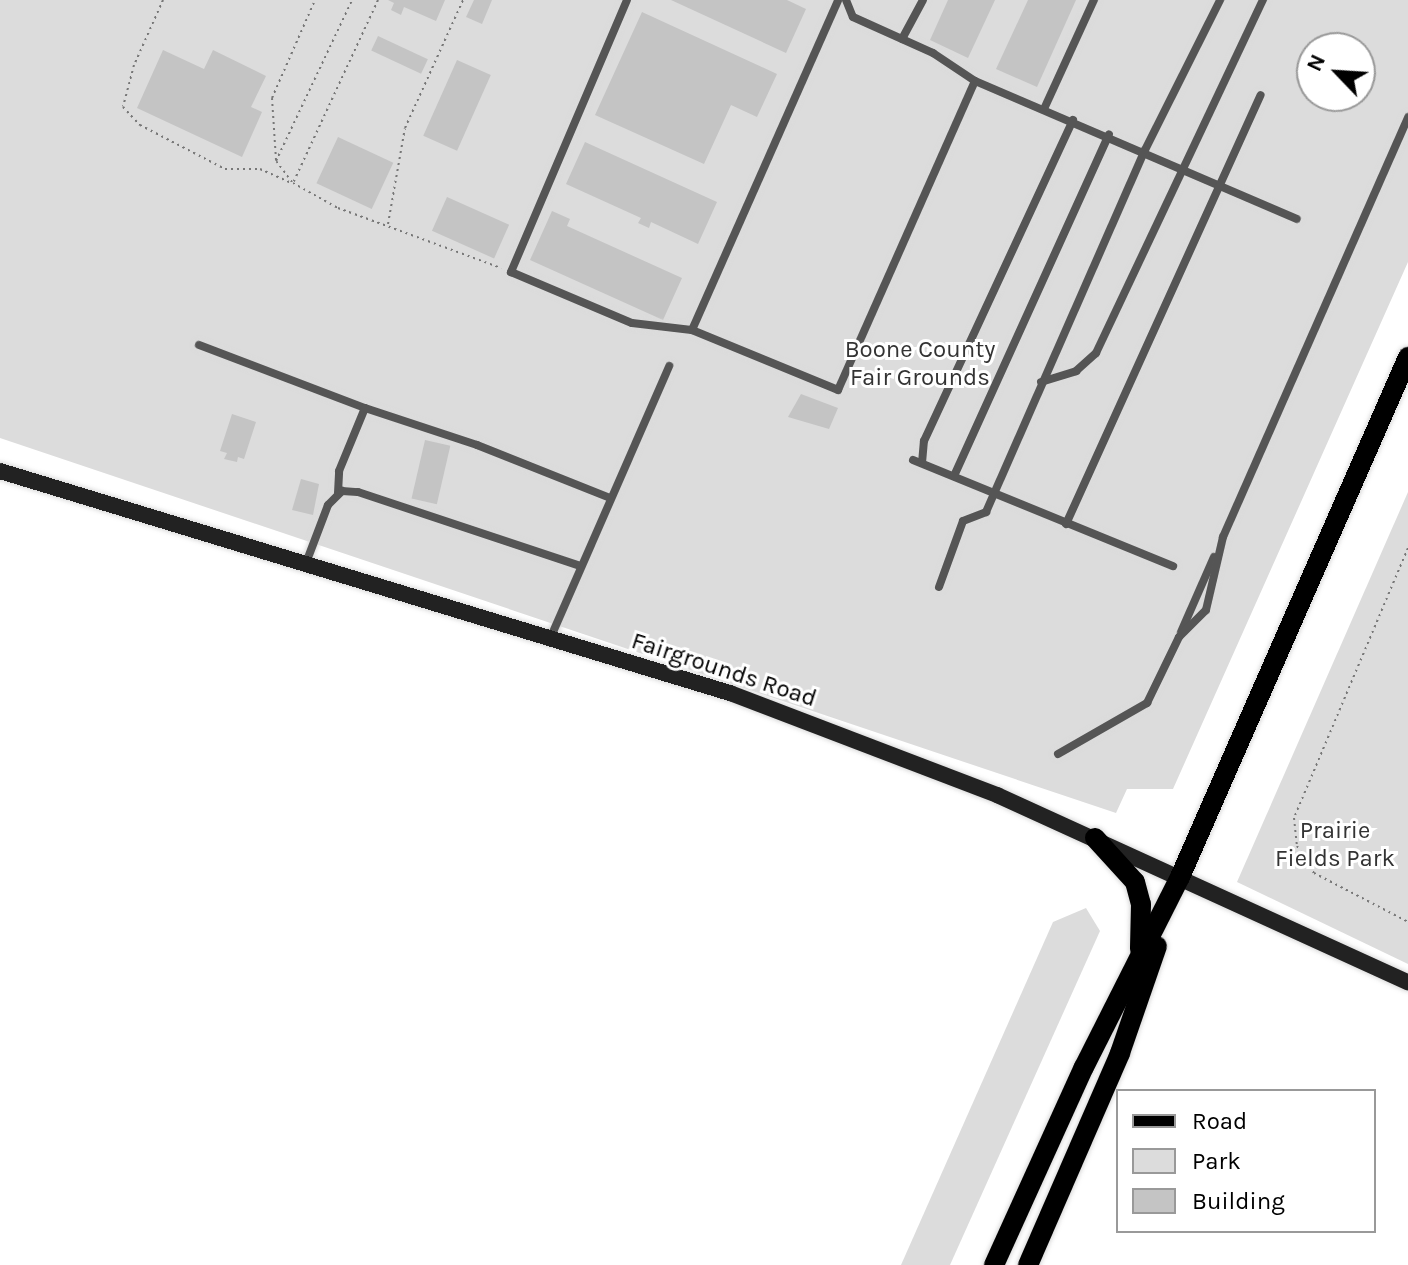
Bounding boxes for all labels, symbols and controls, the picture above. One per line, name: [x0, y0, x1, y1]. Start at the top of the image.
north arrow: [1296, 32, 1376, 112]
text: N: [1301, 50, 1331, 75]
park label: Boone County Fair Grounds: [845, 336, 995, 392]
street label: Fairgrounds Road: [628, 627, 820, 713]
park label: Prairie Fields Park: [1275, 817, 1395, 873]
legend: [1116, 1089, 1376, 1233]
text: Road: [1192, 1107, 1247, 1135]
text: Park: [1192, 1147, 1241, 1175]
text: Building: [1192, 1187, 1285, 1215]

